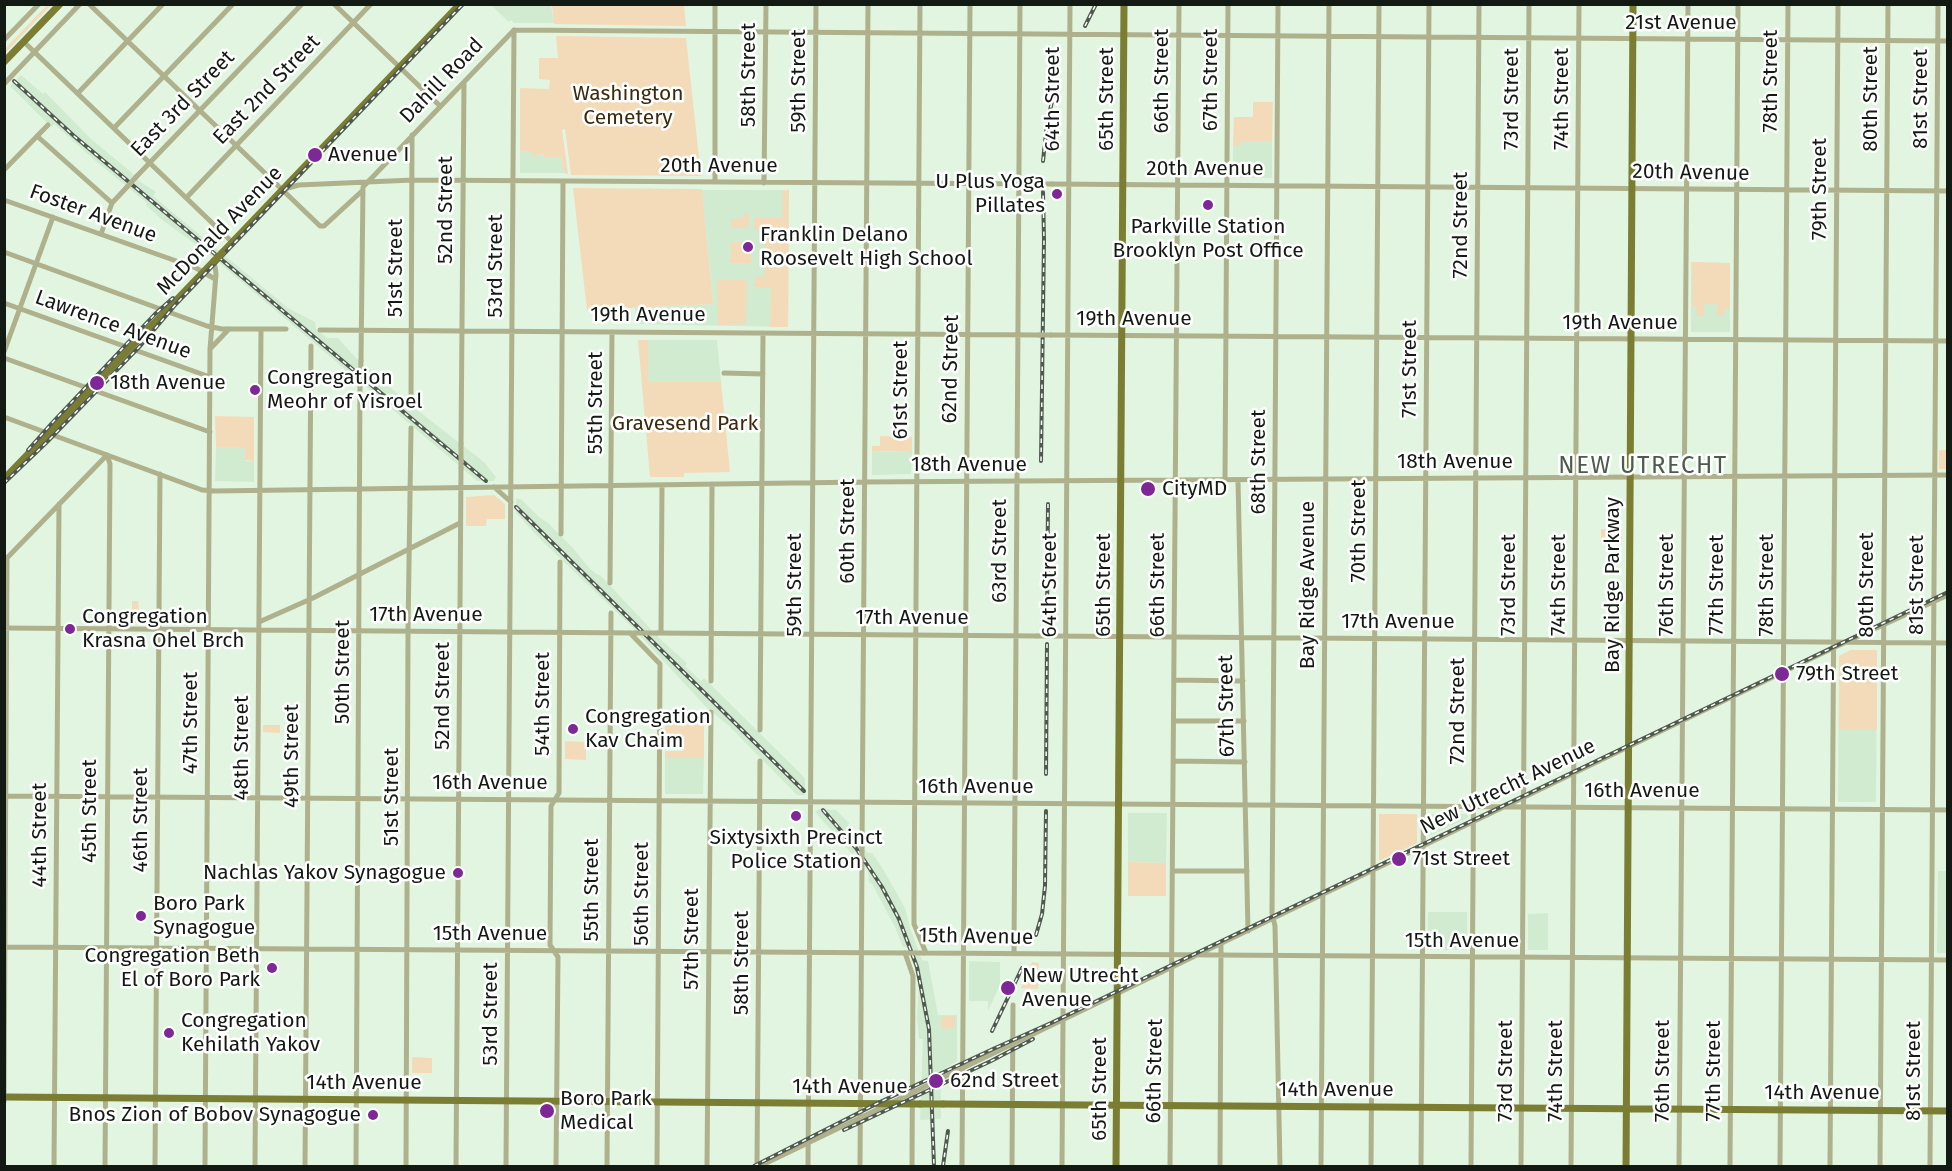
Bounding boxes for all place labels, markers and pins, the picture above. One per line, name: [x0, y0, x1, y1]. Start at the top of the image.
place label: Avenue I: [328, 142, 409, 168]
marker: Avenue I: [306, 146, 324, 164]
place label: U Plus Yoga Pillates: [935, 169, 1045, 219]
marker: U Plus Yoga Pillates: [1050, 187, 1064, 201]
marker: Parkville Station Brooklyn Post Office: [1201, 198, 1215, 212]
place label: Parkville Station Brooklyn Post Office: [1112, 214, 1304, 264]
place label: Franklin Delano Roosevelt High School: [760, 222, 973, 272]
marker: Franklin Delano Roosevelt High School: [741, 240, 755, 254]
place label: Congregation Meohr of Yisroel: [267, 365, 423, 415]
place label: 18th Avenue: [110, 370, 226, 396]
marker: 18th Avenue: [88, 374, 106, 392]
marker: Congregation Meohr of Yisroel: [248, 383, 262, 397]
place label: CityMD: [1162, 476, 1227, 502]
marker: CityMD: [1139, 480, 1157, 498]
place label: Congregation Krasna Ohel Brch: [82, 604, 245, 654]
marker: Congregation Krasna Ohel Brch: [63, 622, 77, 636]
place label: 79th Street: [1796, 661, 1898, 687]
marker: 79th Street: [1773, 665, 1791, 683]
place label: Congregation Kav Chaim: [585, 704, 711, 754]
marker: Congregation Kav Chaim: [566, 722, 580, 736]
marker: Sixtysixth Precinct Police Station: [789, 809, 803, 823]
place label: Sixtysixth Precinct Police Station: [709, 825, 883, 875]
place label: 71st Street: [1412, 846, 1510, 872]
marker: 71st Street: [1390, 850, 1408, 868]
place label: Nachlas Yakov Synagogue: [203, 860, 446, 886]
marker: Nachlas Yakov Synagogue: [451, 866, 465, 880]
place label: Boro Park Synagogue: [153, 891, 255, 941]
marker: Boro Park Synagogue: [134, 909, 148, 923]
place label: Congregation Beth El of Boro Park: [85, 943, 260, 993]
marker: Congregation Beth El of Boro Park: [265, 961, 279, 975]
place label: New Utrecht Avenue: [1022, 963, 1139, 1013]
marker: New Utrecht Avenue: [999, 979, 1017, 997]
place label: Congregation Kehilath Yakov: [181, 1008, 320, 1058]
marker: Congregation Kehilath Yakov: [162, 1026, 176, 1040]
place label: 62nd Street: [950, 1068, 1059, 1094]
marker: 62nd Street: [927, 1072, 945, 1090]
place label: Boro Park Medical: [560, 1086, 652, 1136]
place label: Bnos Zion of Bobov Synagogue: [69, 1102, 361, 1128]
marker: Boro Park Medical: [538, 1102, 556, 1120]
marker: Bnos Zion of Bobov Synagogue: [366, 1108, 380, 1122]

